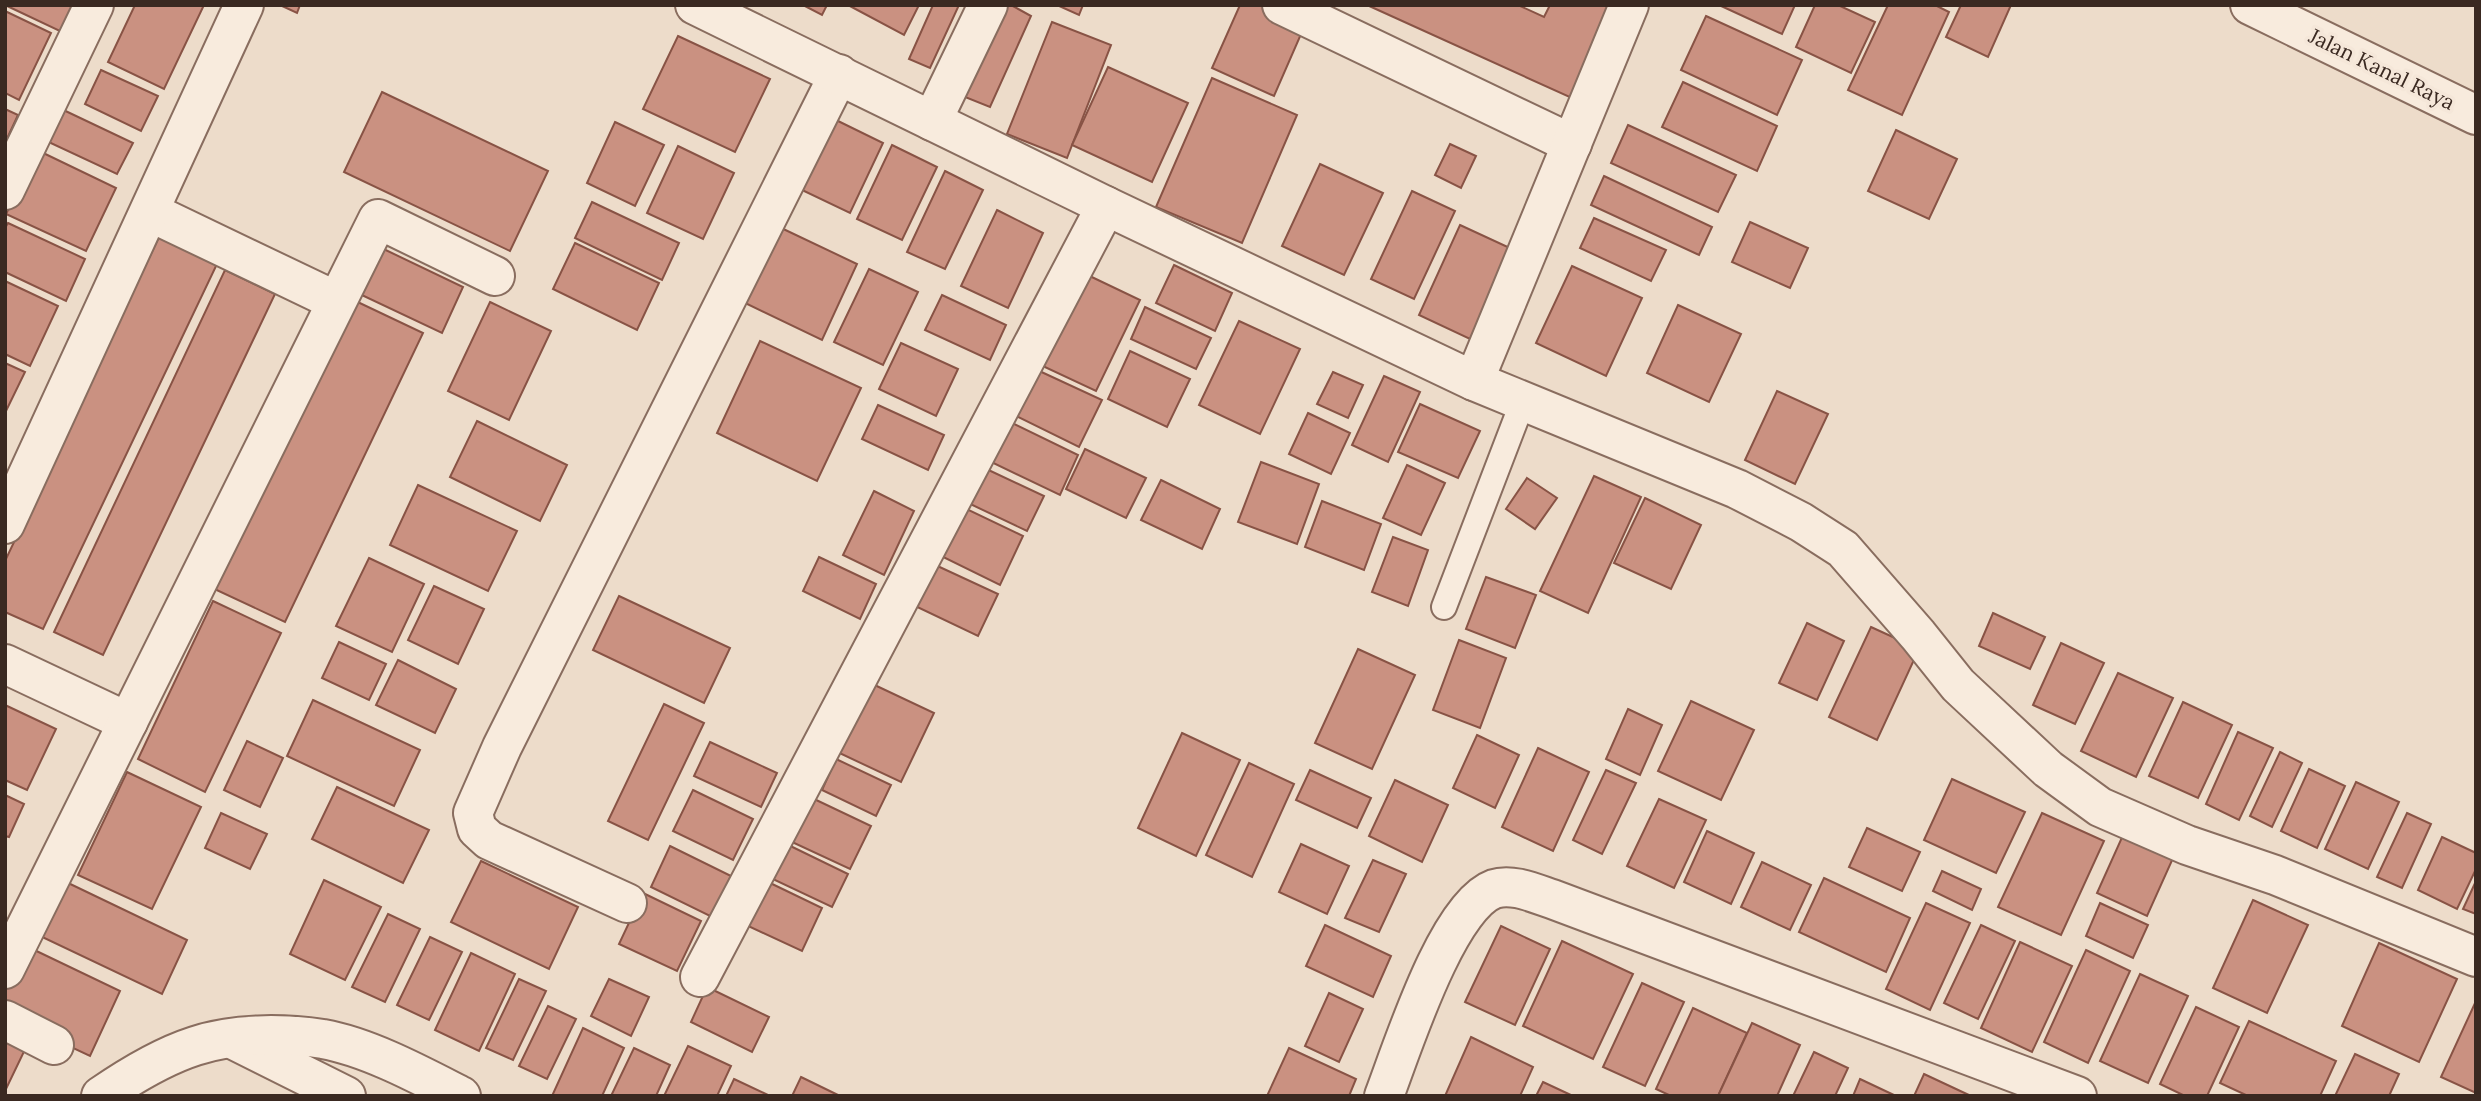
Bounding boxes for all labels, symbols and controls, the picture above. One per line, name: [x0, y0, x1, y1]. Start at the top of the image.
street label: Jalan Kanal Raya: [2304, 22, 2459, 116]

